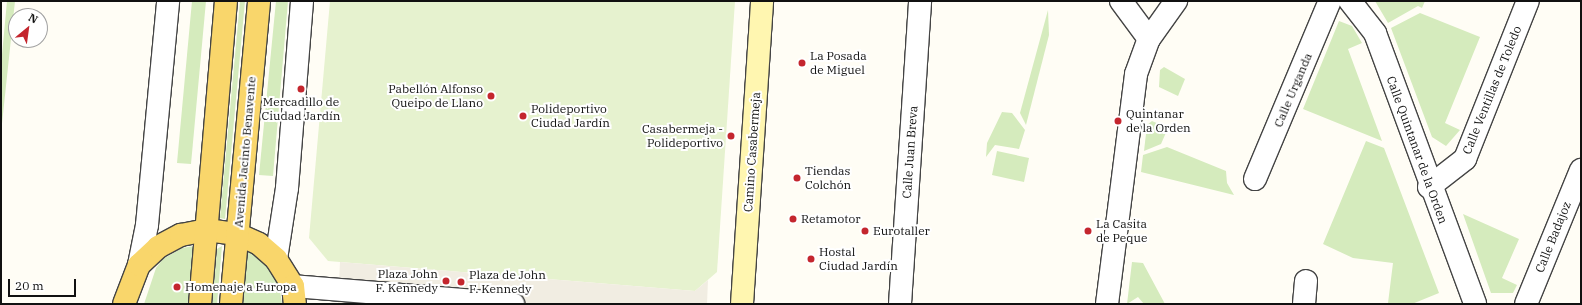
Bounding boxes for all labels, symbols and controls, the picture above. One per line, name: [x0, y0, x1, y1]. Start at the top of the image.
north arrow: [8, 8, 48, 48]
text: N: [26, 10, 41, 27]
street label: Calle Ventillas de Toledo: [1460, 24, 1524, 156]
place label: La Posada de Miguel: [810, 49, 867, 77]
street label: Calle Urganda: [1271, 51, 1315, 129]
marker: La Posada de Miguel: [797, 58, 807, 68]
street label: Calle Quintanar de la Orden: [1384, 74, 1450, 226]
street label: Avenida Jacinto Benavente: [231, 76, 259, 228]
place label: Pabellón Alfonso Queipo de Llano: [388, 82, 483, 110]
marker: Mercadillo de Ciudad Jardín: [296, 84, 306, 94]
marker: Pabellón Alfonso Queipo de Llano: [486, 91, 496, 101]
street label: Camino Casabermeja: [741, 92, 763, 212]
place label: Mercadillo de Ciudad Jardín: [262, 95, 340, 123]
place label: Polideportivo Ciudad Jardín: [531, 102, 610, 130]
street label: Calle Juan Breva: [900, 105, 920, 199]
place label: Quintanar de la Orden: [1126, 107, 1191, 135]
marker: Polideportivo Ciudad Jardín: [518, 111, 528, 121]
marker: Quintanar de la Orden: [1113, 116, 1123, 126]
place label: Casabermeja - Polideportivo: [642, 122, 723, 150]
marker: Casabermeja - Polideportivo: [726, 131, 736, 141]
place label: Tiendas Colchón: [805, 164, 851, 192]
marker: Tiendas Colchón: [792, 173, 802, 183]
street label: Calle Badajoz: [1532, 199, 1574, 275]
place label: Retamotor: [801, 212, 861, 226]
marker: Retamotor: [788, 214, 798, 224]
place label: La Casita de Peque: [1096, 217, 1147, 245]
place label: Eurotaller: [873, 224, 930, 238]
marker: Eurotaller: [860, 226, 870, 236]
marker: La Casita de Peque: [1083, 226, 1093, 236]
place label: Hostal Ciudad Jardín: [819, 245, 898, 273]
marker: Hostal Ciudad Jardín: [806, 254, 816, 264]
place label: Plaza John F. Kennedy: [375, 267, 438, 295]
place label: Plaza de John F. Kennedy: [469, 268, 546, 296]
scale bar: [10, 271, 78, 297]
marker: Plaza John F. Kennedy: [441, 276, 451, 286]
marker: Plaza de John F. Kennedy: [456, 277, 466, 287]
text: 20 m: [15, 278, 44, 293]
place label: Homenaje a Europa: [185, 280, 297, 294]
marker: Homenaje a Europa: [172, 282, 182, 292]

